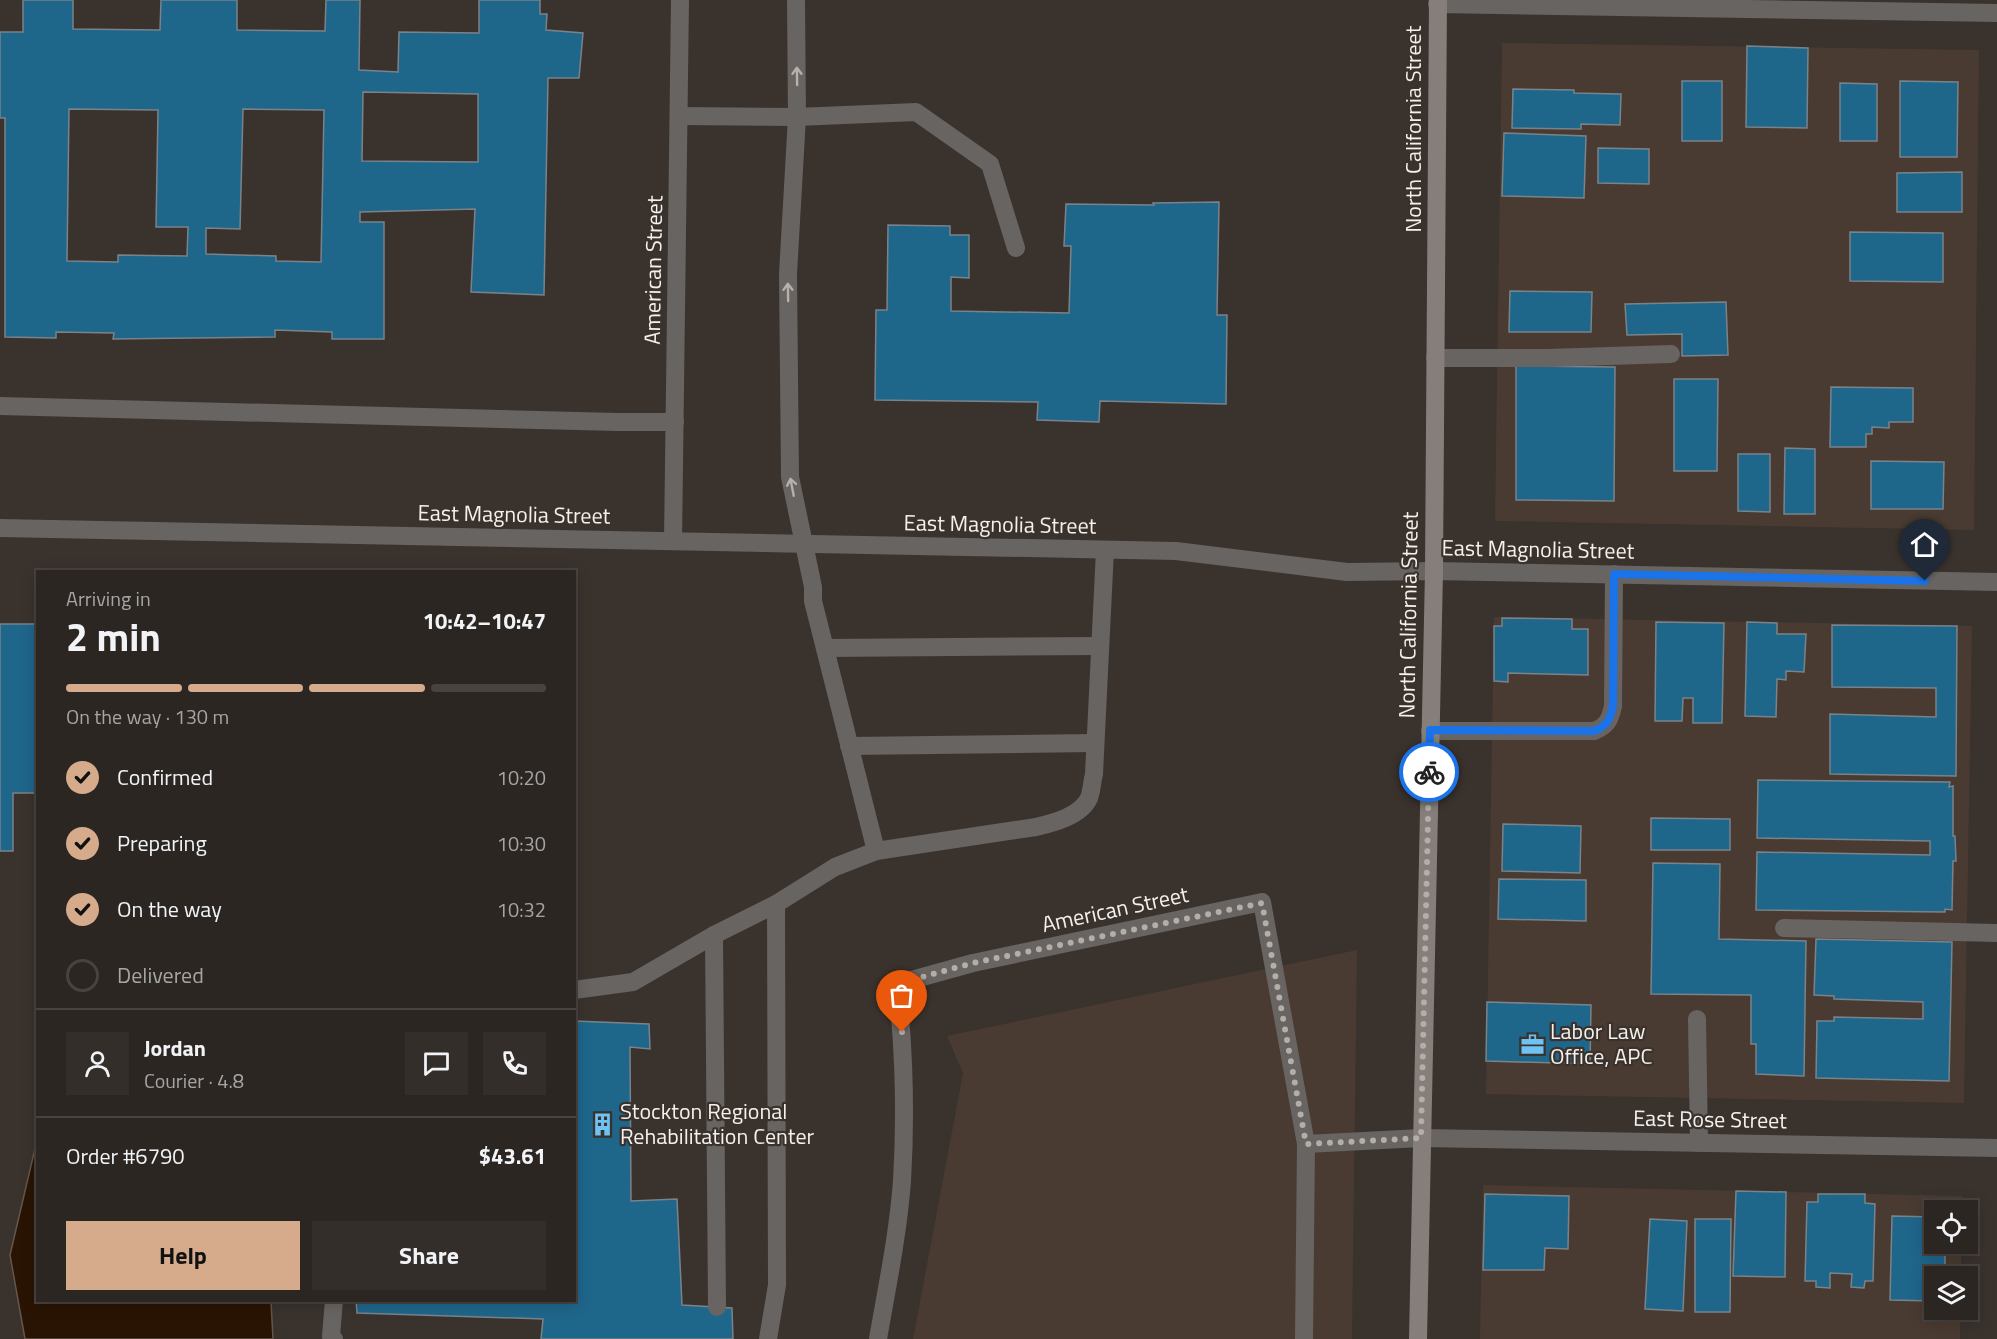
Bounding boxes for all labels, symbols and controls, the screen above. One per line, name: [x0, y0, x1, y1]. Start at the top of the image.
street label: North California Street: [1396, 25, 1430, 232]
one-way arrow: [791, 67, 803, 87]
street label: American Street: [635, 195, 671, 345]
one-way arrow: [782, 283, 794, 303]
one-way arrow: [786, 478, 797, 497]
street label: East Magnolia Street: [417, 495, 611, 533]
street label: East Magnolia Street: [903, 505, 1097, 543]
street label: North California Street: [1389, 511, 1427, 719]
pin: [1899, 519, 1950, 581]
icon: home: [1908, 528, 1941, 561]
street label: East Magnolia Street: [1441, 530, 1635, 568]
text: Arriving in: [66, 583, 151, 614]
text: 10:42–10:47: [423, 604, 546, 638]
text: 2 min: [66, 607, 161, 666]
text: On the way · 130 m: [66, 701, 229, 732]
courier: [1399, 742, 1459, 802]
icon: bike: [1413, 756, 1446, 789]
text: Confirmed: [117, 760, 213, 794]
icon: check: [66, 761, 99, 794]
text: 10:20: [497, 762, 546, 793]
text: Preparing: [117, 826, 207, 860]
icon: check: [66, 827, 99, 860]
text: 10:30: [497, 828, 546, 859]
street label: American Street: [1039, 877, 1192, 941]
text: On the way: [117, 892, 222, 926]
icon: check: [66, 893, 99, 926]
text: 10:32: [497, 894, 546, 925]
text: Delivered: [117, 958, 204, 992]
pin: [876, 970, 927, 1032]
icon: bag: [885, 979, 918, 1012]
place label: Labor Law Office, APC: [1550, 1014, 1652, 1073]
text: Jordan: [144, 1031, 206, 1065]
office icon: Labor Law Office, APC: [1519, 1031, 1545, 1057]
button: person: [66, 1032, 129, 1095]
button: chat: [405, 1032, 468, 1095]
button: phone: [483, 1032, 546, 1095]
text: Courier · 4.8: [144, 1065, 244, 1096]
place label: Stockton Regional Rehabilitation Center: [620, 1094, 815, 1153]
street label: East Rose Street: [1633, 1101, 1787, 1137]
building icon: Stockton Regional Rehabilitation Center: [589, 1111, 615, 1137]
text: Order #6790: [66, 1139, 185, 1173]
text: $43.61: [479, 1139, 546, 1173]
map controls: [1924, 1200, 1978, 1320]
button: locate: [1924, 1200, 1978, 1254]
button: Help: [66, 1221, 300, 1290]
button: Share: [312, 1221, 546, 1290]
button: layers: [1924, 1266, 1978, 1320]

